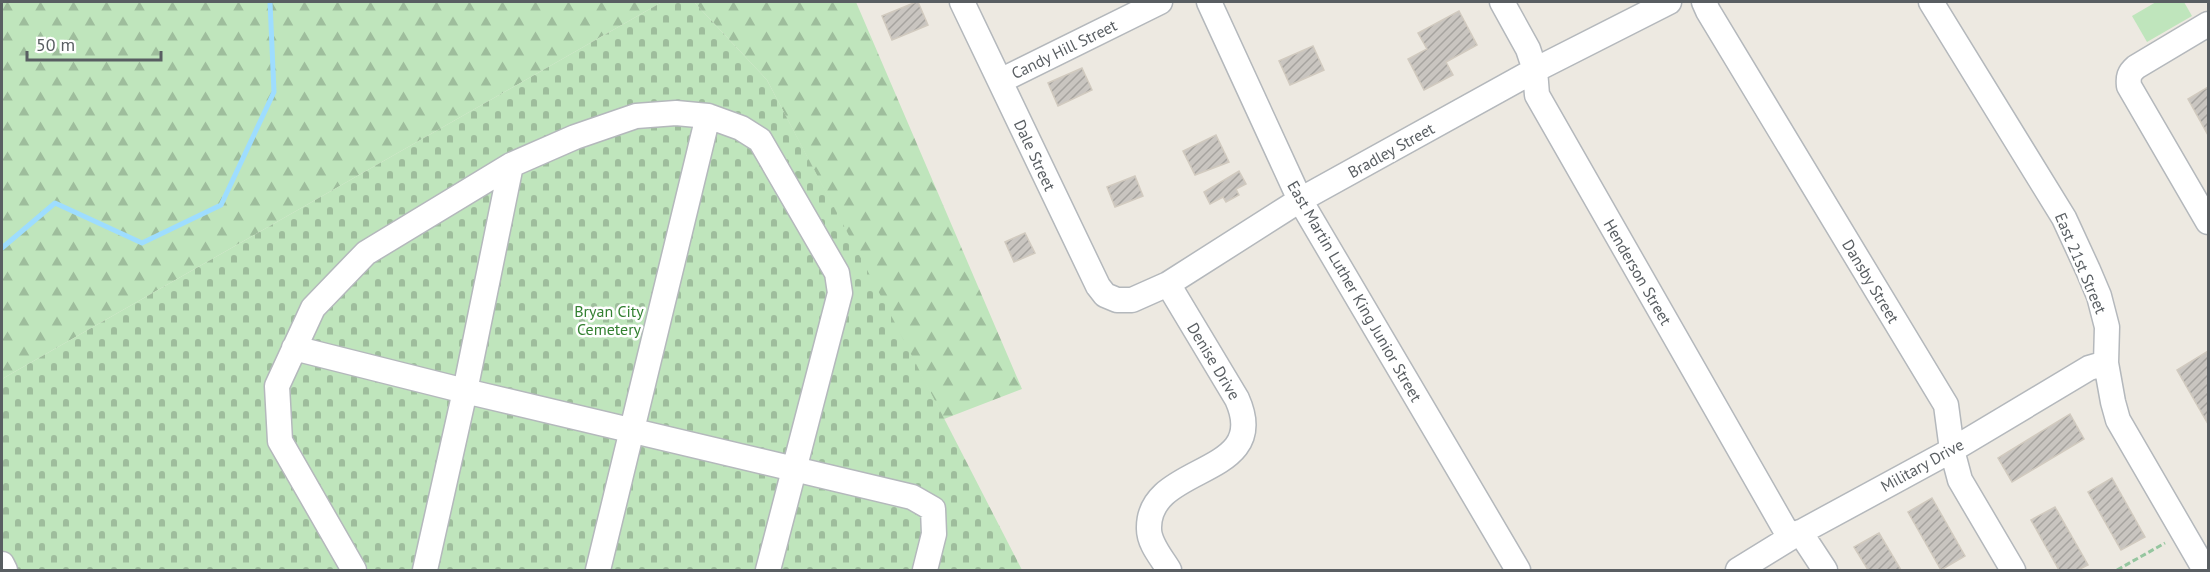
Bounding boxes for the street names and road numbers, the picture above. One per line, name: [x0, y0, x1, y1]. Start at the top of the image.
street label: Candy Hill Street: [1008, 15, 1121, 83]
street label: Dale Street: [1010, 116, 1060, 194]
street label: Bradley Street: [1344, 118, 1438, 182]
street label: East Martin Luther King Junior Street: [1283, 177, 1427, 406]
street label: East 21st Street: [2051, 210, 2111, 317]
street label: Henderson Street: [1600, 215, 1677, 329]
street label: Dansby Street: [1838, 235, 1904, 327]
street label: Denise Drive: [1183, 319, 1245, 403]
street label: Military Drive: [1877, 434, 1967, 496]

